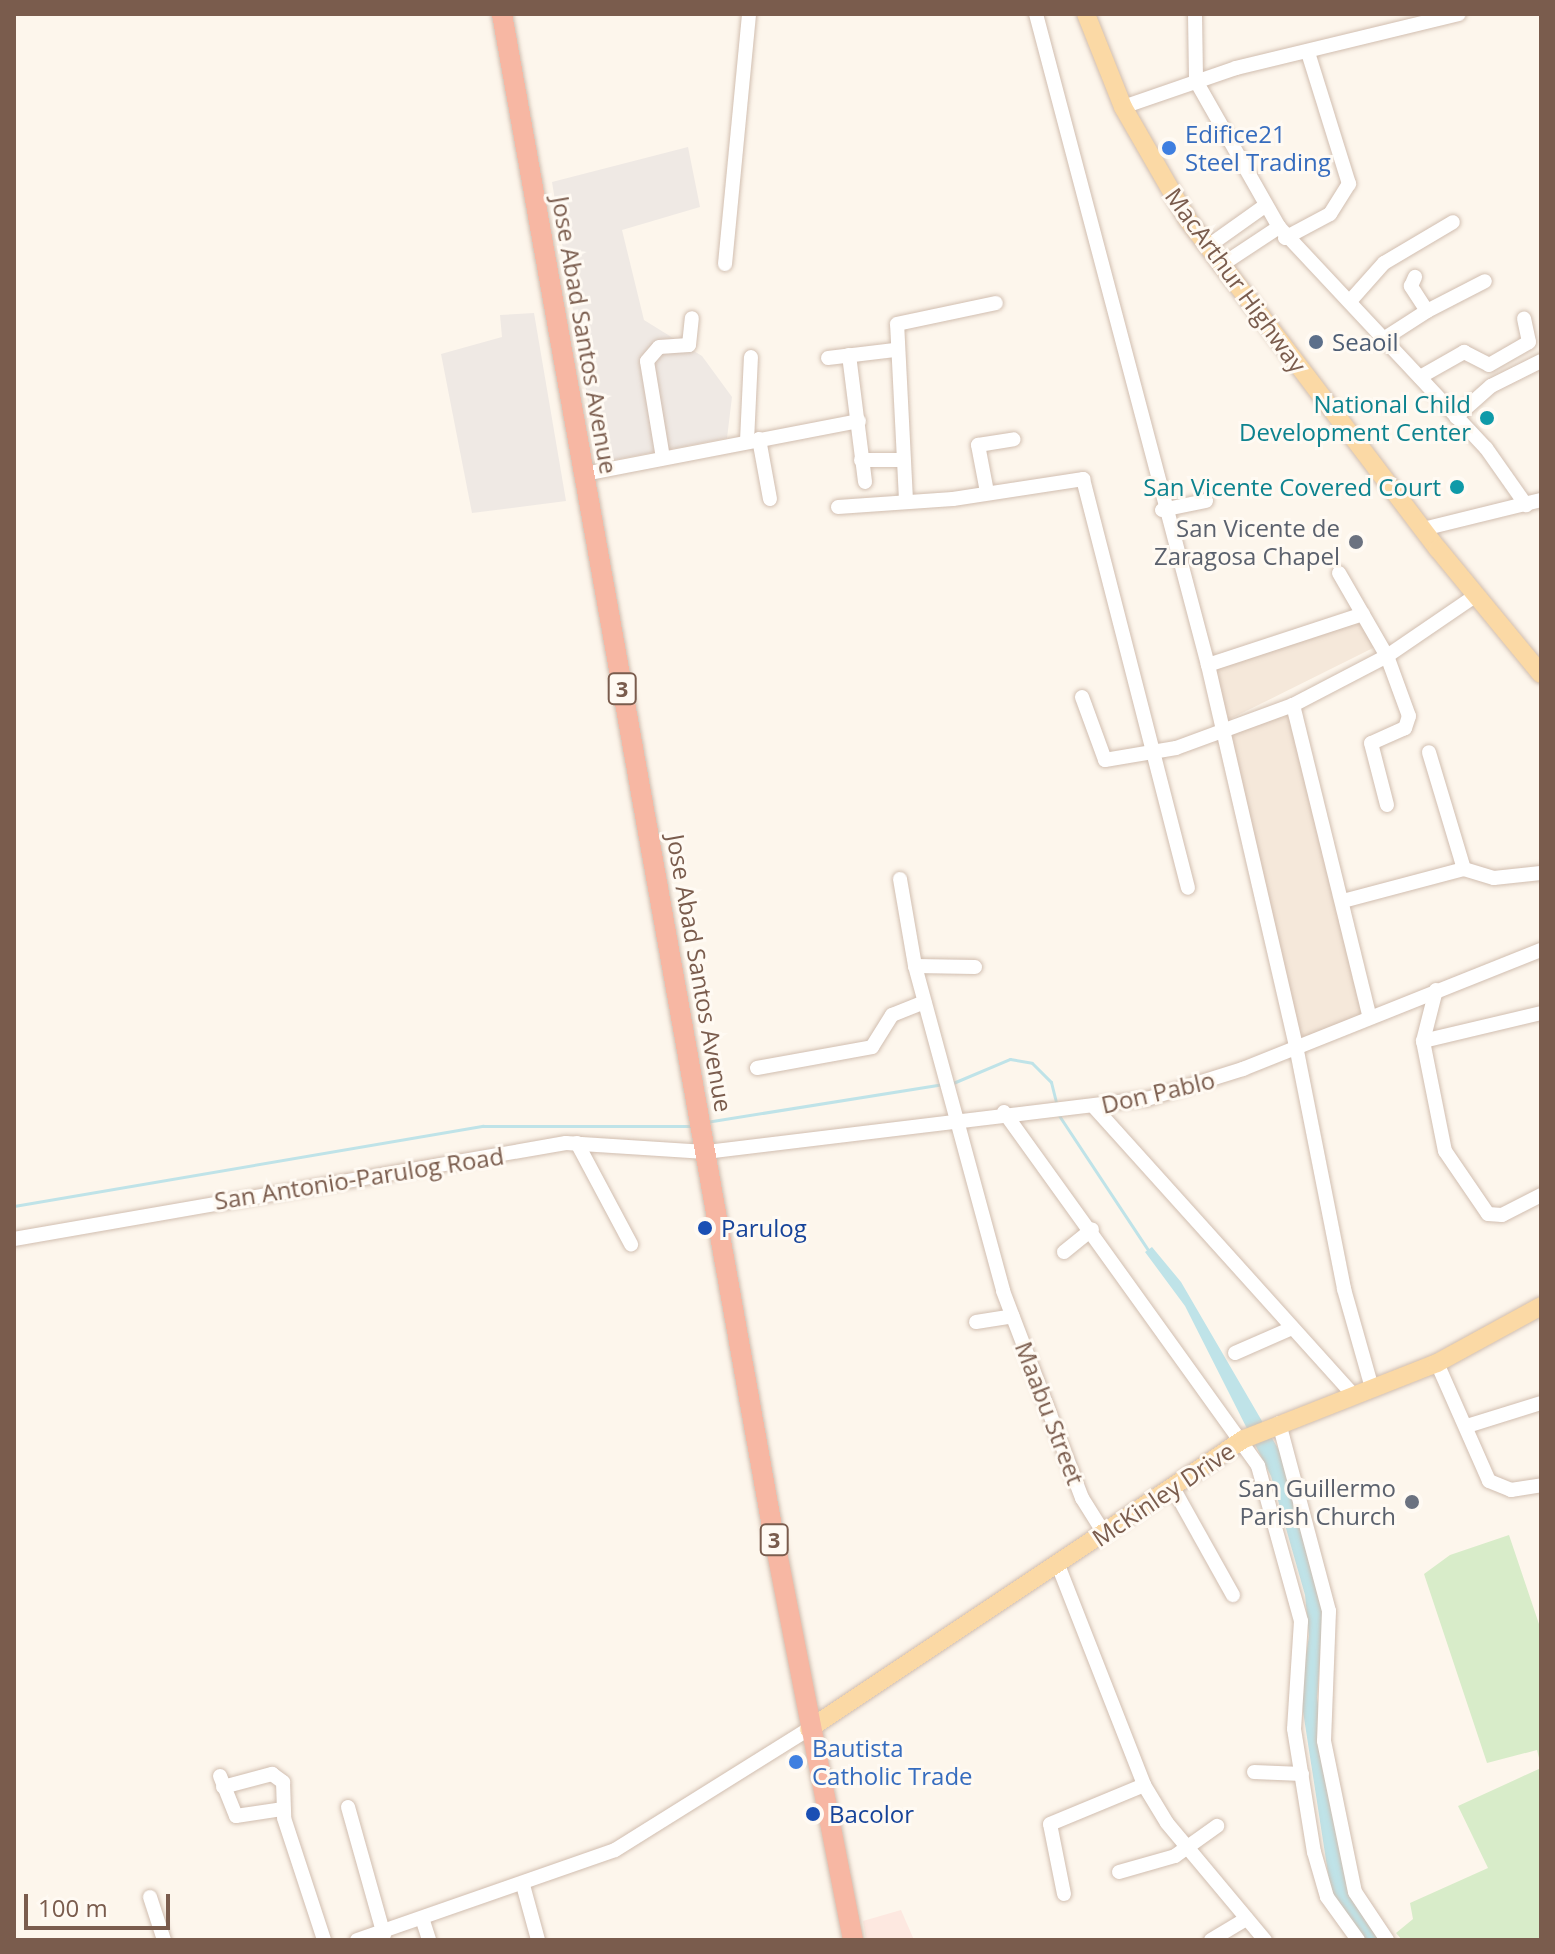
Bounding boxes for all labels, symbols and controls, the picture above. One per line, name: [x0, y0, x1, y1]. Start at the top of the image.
place label: Edifice21 Steel Trading: [1185, 120, 1331, 176]
marker: Edifice21 Steel Trading: [1160, 139, 1178, 157]
street label: MacArthur Highway: [1159, 182, 1313, 378]
street label: Jose Abad Santos Avenue: [546, 194, 624, 476]
place label: Seaoil: [1332, 328, 1399, 356]
marker: Seaoil: [1307, 333, 1325, 351]
place label: National Child Development Center: [1239, 390, 1471, 446]
marker: National Child Development Center: [1478, 409, 1496, 427]
place label: San Vicente Covered Court: [1143, 473, 1441, 501]
marker: San Vicente Covered Court: [1448, 478, 1466, 496]
place label: San Vicente de Zaragosa Chapel: [1154, 514, 1340, 570]
marker: San Vicente de Zaragosa Chapel: [1347, 533, 1365, 551]
road number: 3: [606, 671, 638, 707]
street label: Jose Abad Santos Avenue: [661, 832, 739, 1114]
street label: Don Pablo: [1098, 1065, 1218, 1119]
street label: San Antonio-Parulog Road: [212, 1141, 506, 1215]
place label: Parulog: [721, 1214, 807, 1242]
marker: Parulog: [696, 1219, 714, 1237]
street label: Maabu Street: [1010, 1337, 1090, 1489]
street label: McKinley Drive: [1087, 1436, 1239, 1552]
place label: San Guillermo Parish Church: [1238, 1474, 1396, 1530]
marker: San Guillermo Parish Church: [1403, 1493, 1421, 1511]
road number: 3: [758, 1522, 790, 1558]
place label: Bautista Catholic Trade: [812, 1734, 973, 1790]
marker: Bautista Catholic Trade: [787, 1753, 805, 1771]
place label: Bacolor: [829, 1800, 914, 1828]
marker: Bacolor: [804, 1805, 822, 1823]
scale bar: [28, 1878, 174, 1928]
text: 100 m: [38, 1891, 108, 1924]

